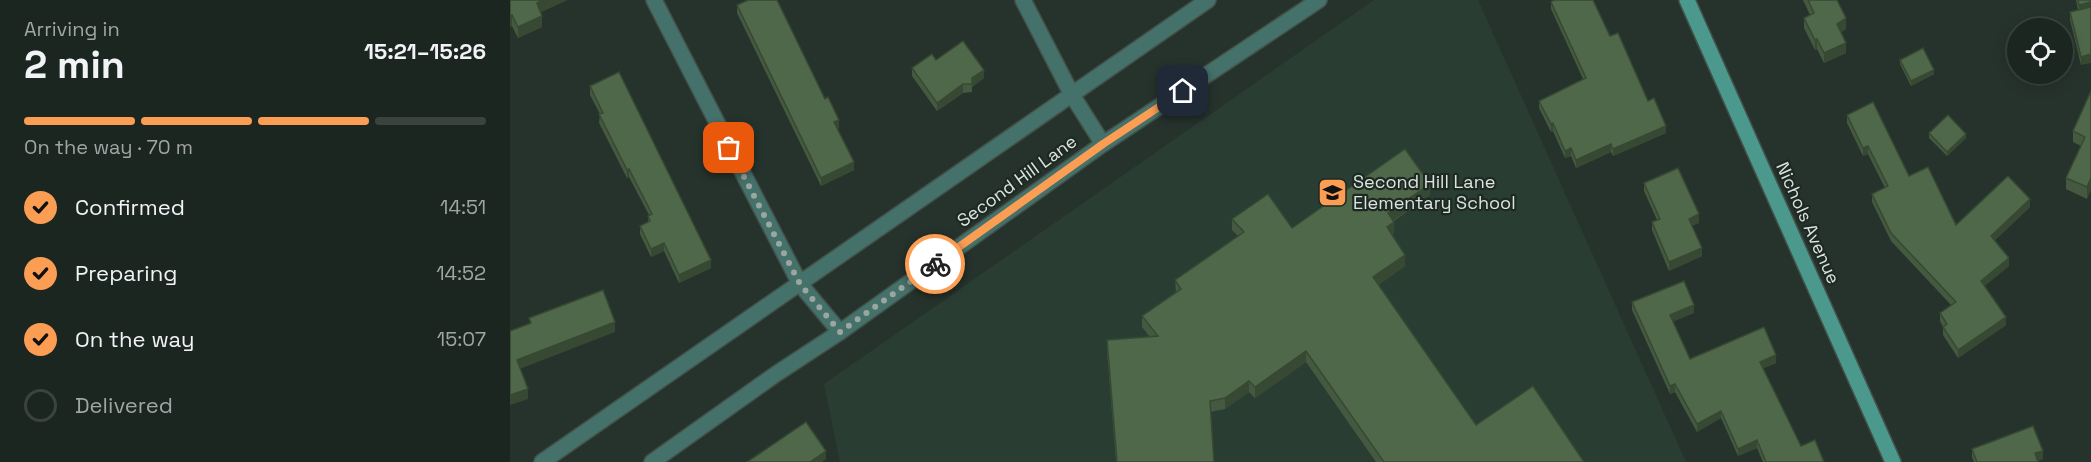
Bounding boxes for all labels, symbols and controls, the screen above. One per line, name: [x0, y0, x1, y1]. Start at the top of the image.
text: Arriving in: [24, 16, 120, 42]
map controls: [2007, 18, 2073, 84]
button: locate: [2007, 18, 2073, 84]
text: 15:21–15:26: [364, 37, 486, 65]
text: 2 min: [24, 40, 125, 89]
pin: [1157, 65, 1208, 116]
icon: home: [1166, 74, 1199, 107]
pin: [703, 122, 754, 173]
street label: Second Hill Lane: [952, 129, 1081, 232]
icon: bag: [712, 131, 745, 164]
text: On the way · 70 m: [24, 134, 193, 160]
street label: Nichols Avenue: [1771, 158, 1846, 287]
place label: Second Hill Lane Elementary School: [1353, 170, 1516, 214]
school or university icon: Second Hill Lane Elementary School: [1316, 176, 1348, 208]
icon: check: [24, 191, 57, 224]
text: Confirmed: [75, 193, 185, 221]
text: 14:51: [440, 194, 486, 220]
courier: [905, 234, 965, 294]
icon: bike: [919, 248, 952, 281]
icon: check: [24, 257, 57, 290]
text: Preparing: [75, 259, 177, 287]
text: 14:52: [436, 260, 486, 286]
icon: check: [24, 323, 57, 356]
text: On the way: [75, 325, 194, 353]
text: 15:07: [437, 326, 486, 352]
text: Delivered: [75, 391, 173, 419]

